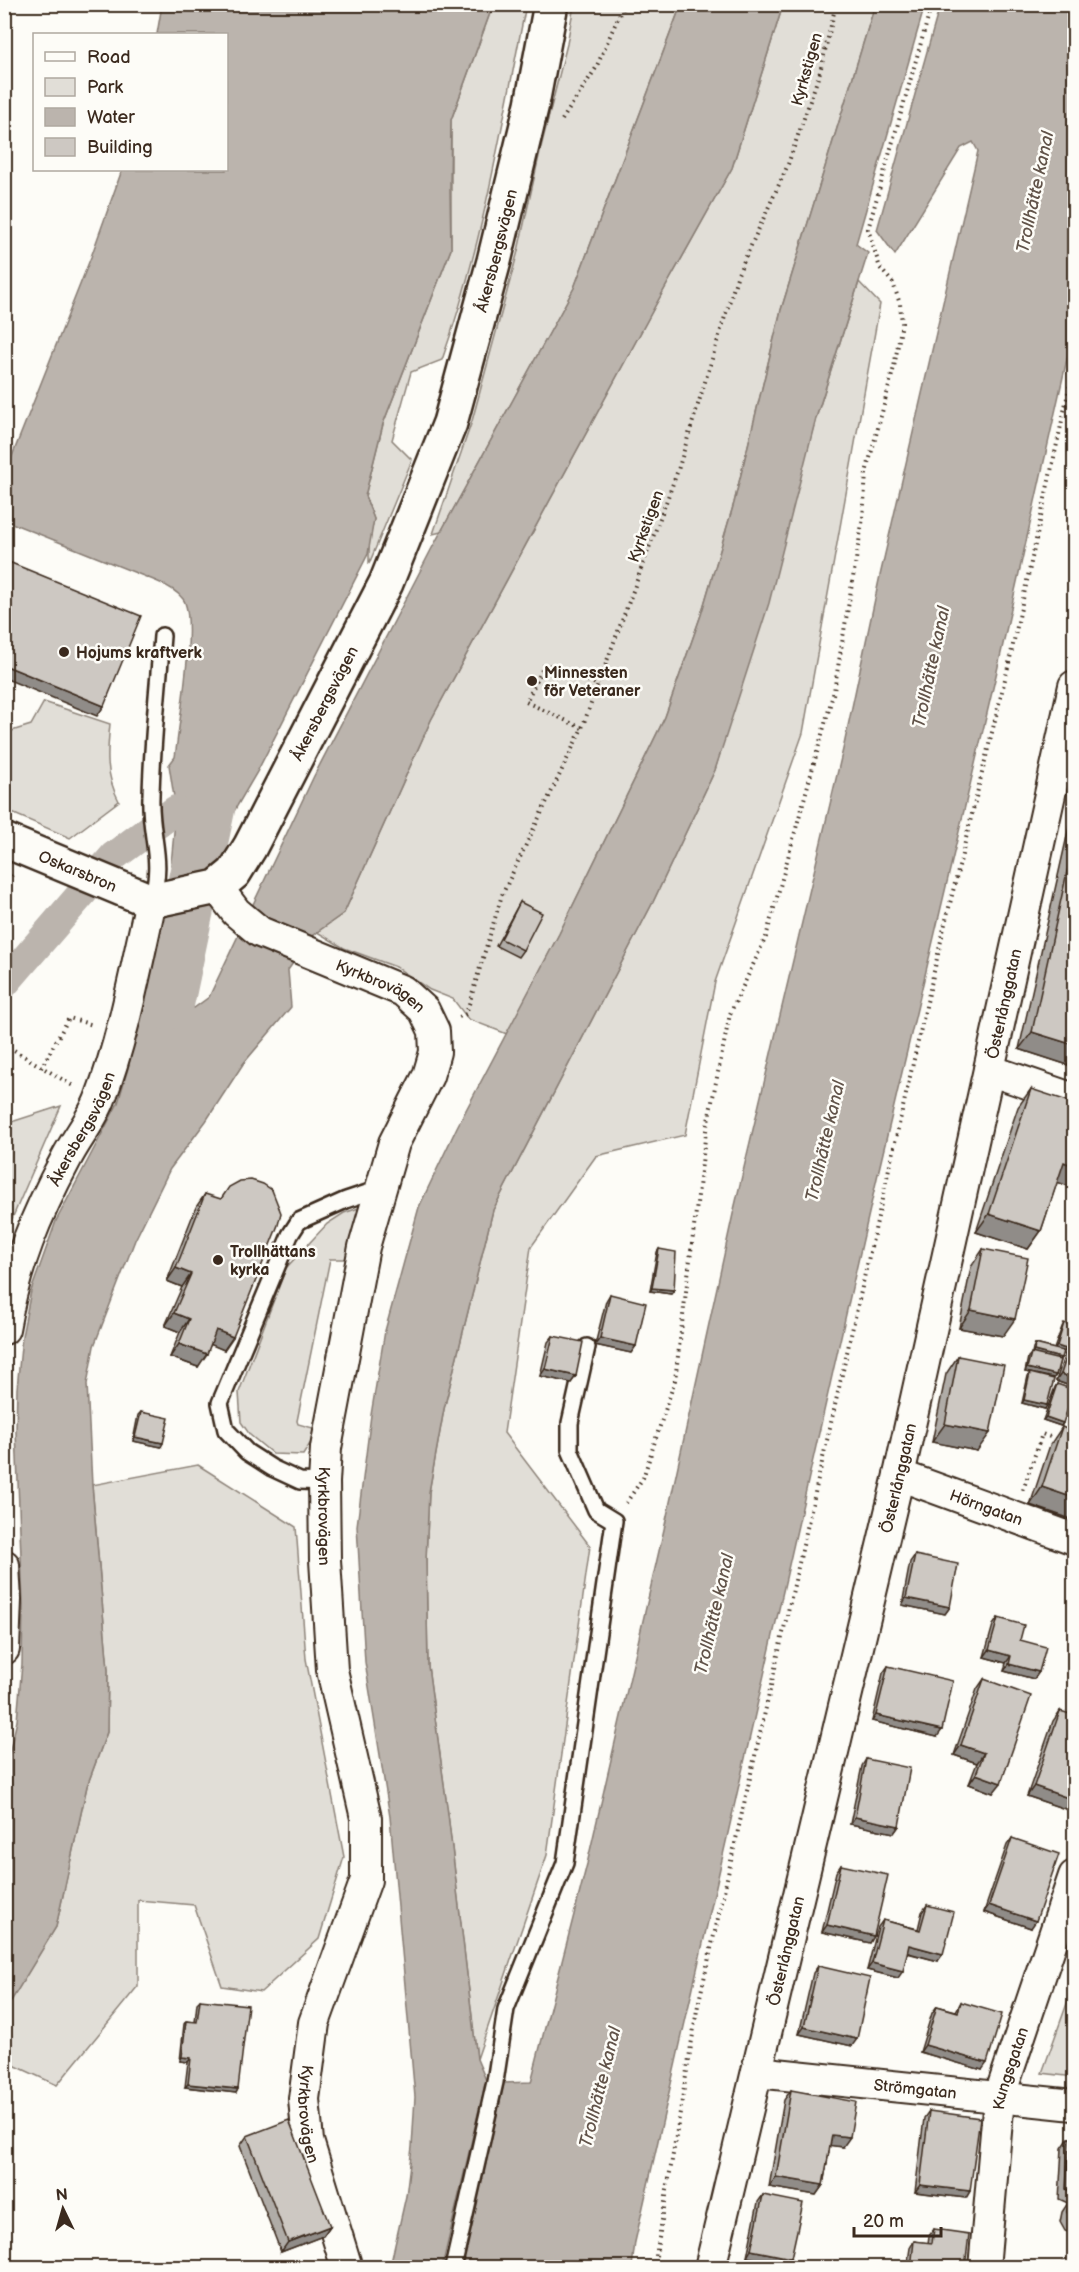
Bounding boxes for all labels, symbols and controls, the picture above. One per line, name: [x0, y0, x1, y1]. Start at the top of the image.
street label: Kyrkstigen: [788, 31, 827, 108]
legend: [33, 33, 228, 171]
text: Road: [87, 47, 131, 68]
text: Park: [87, 77, 123, 98]
text: Water: [87, 107, 135, 128]
water label: Trollhätte kanal: [1012, 129, 1059, 255]
text: Building: [87, 137, 153, 158]
street label: Åkersbergsvägen: [471, 187, 522, 314]
street label: Kyrkstigen: [625, 488, 668, 565]
water label: Trollhätte kanal: [908, 604, 955, 730]
street label: Åkersbergsvägen: [286, 643, 363, 764]
place label: Hojums kraftverk: [76, 644, 203, 663]
marker: Hojums kraftverk: [57, 645, 71, 659]
place label: Minnessten för Veteraner: [544, 664, 641, 701]
marker: Minnessten för Veteraner: [525, 674, 539, 688]
street label: Oskarsbron: [35, 847, 119, 897]
street label: Österlånggatan: [982, 947, 1026, 1061]
street label: Kyrkbrovägen: [333, 956, 428, 1017]
street label: Åkersbergsvägen: [44, 1070, 120, 1190]
water label: Trollhätte kanal: [801, 1078, 850, 1204]
place label: Trollhättans kyrka: [230, 1243, 316, 1280]
marker: Trollhättans kyrka: [211, 1253, 225, 1267]
street label: Österlånggatan: [876, 1422, 921, 1535]
street label: Kyrkbrovägen: [313, 1466, 333, 1566]
street label: Hörngatan: [947, 1486, 1025, 1530]
water label: Trollhätte kanal: [690, 1551, 739, 1677]
street label: Österlånggatan: [763, 1894, 809, 2008]
water label: Trollhätte kanal: [575, 2024, 626, 2150]
street label: Kungsgatan: [990, 2025, 1033, 2111]
street label: Kyrkbrovägen: [293, 2064, 322, 2166]
street label: Strömgatan: [873, 2076, 957, 2104]
north arrow: [33, 2179, 93, 2239]
text: N: [55, 2186, 69, 2206]
scale bar: [854, 2200, 941, 2238]
text: 20 m: [863, 2211, 904, 2232]

